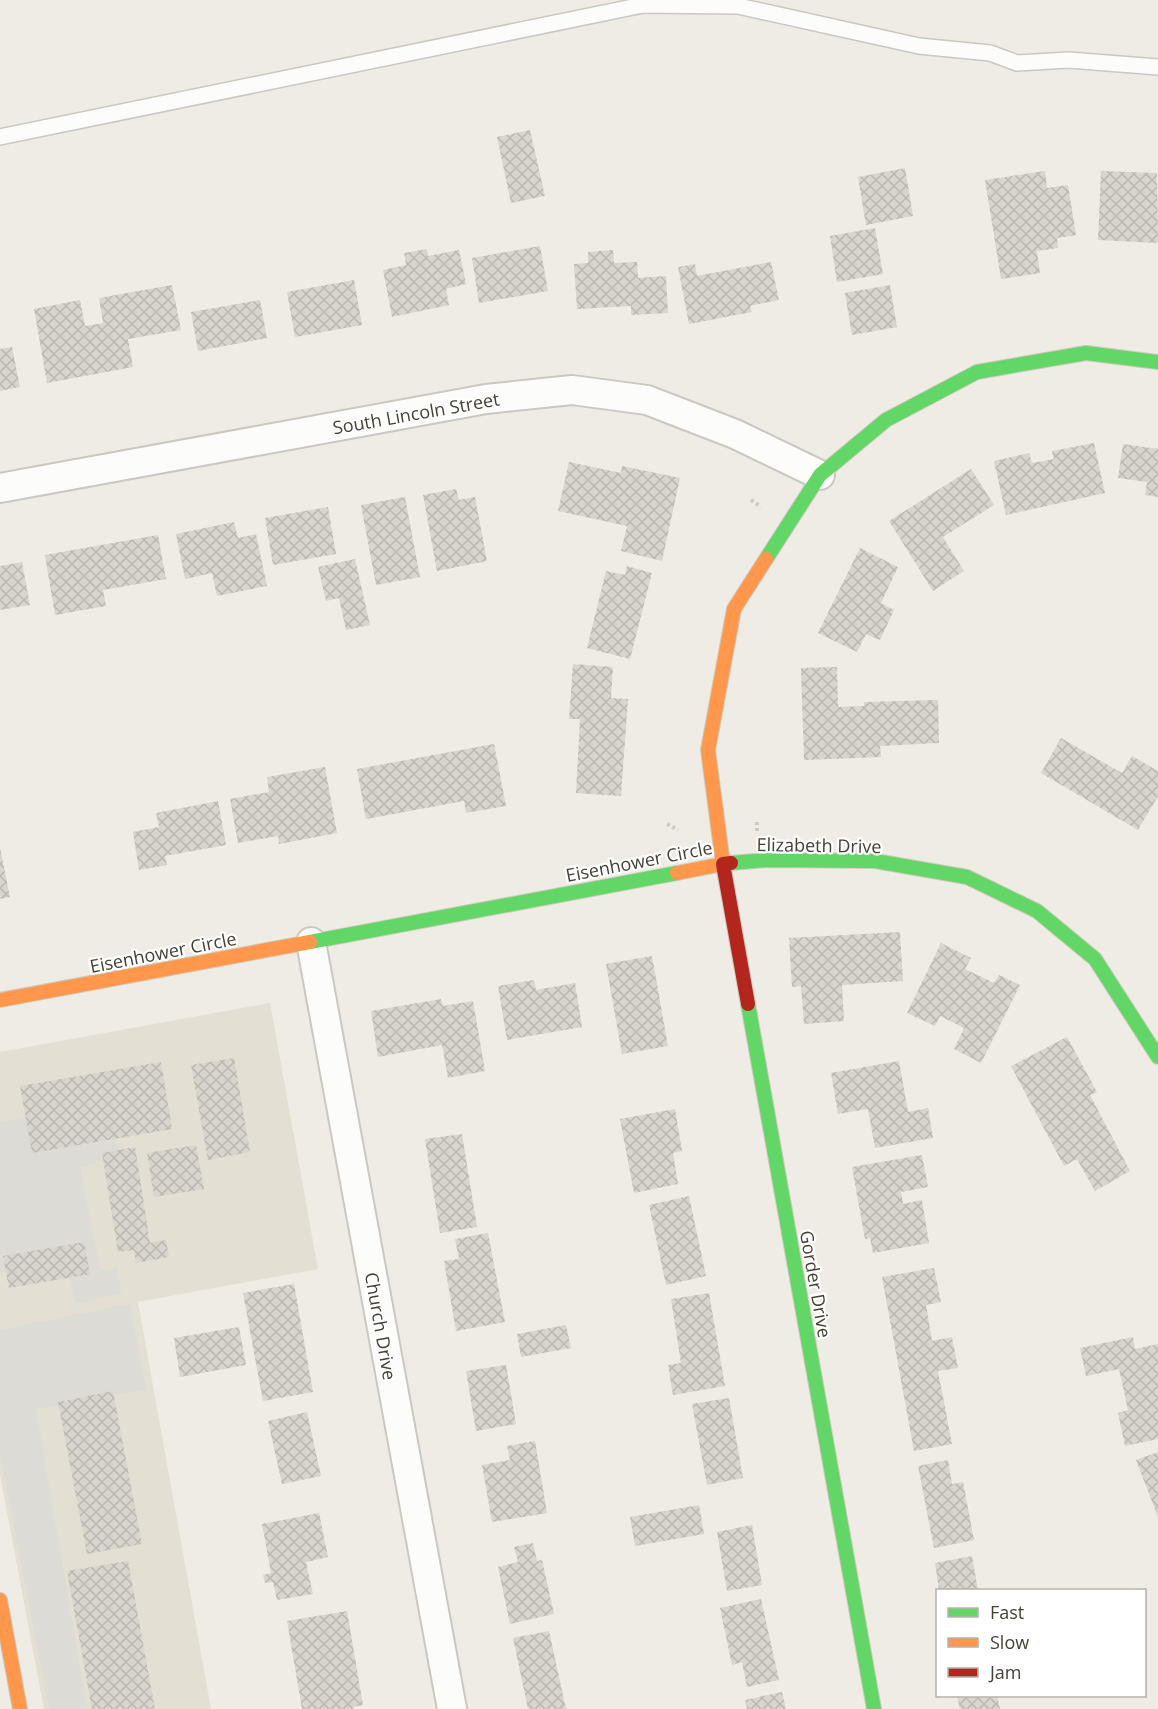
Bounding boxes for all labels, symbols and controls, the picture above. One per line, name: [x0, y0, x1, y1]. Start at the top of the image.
street label: South Lincoln Street: [331, 387, 501, 439]
street label: Elizabeth Drive: [756, 832, 882, 858]
street label: Eisenhower Circle: [564, 835, 714, 887]
street label: Eisenhower Circle: [88, 926, 238, 978]
street label: Gorder Drive: [795, 1228, 837, 1340]
street label: Church Drive: [360, 1270, 402, 1382]
legend: [936, 1589, 1146, 1697]
text: Fast: [990, 1600, 1024, 1624]
text: Slow: [990, 1630, 1029, 1654]
text: Jam: [988, 1660, 1022, 1684]

